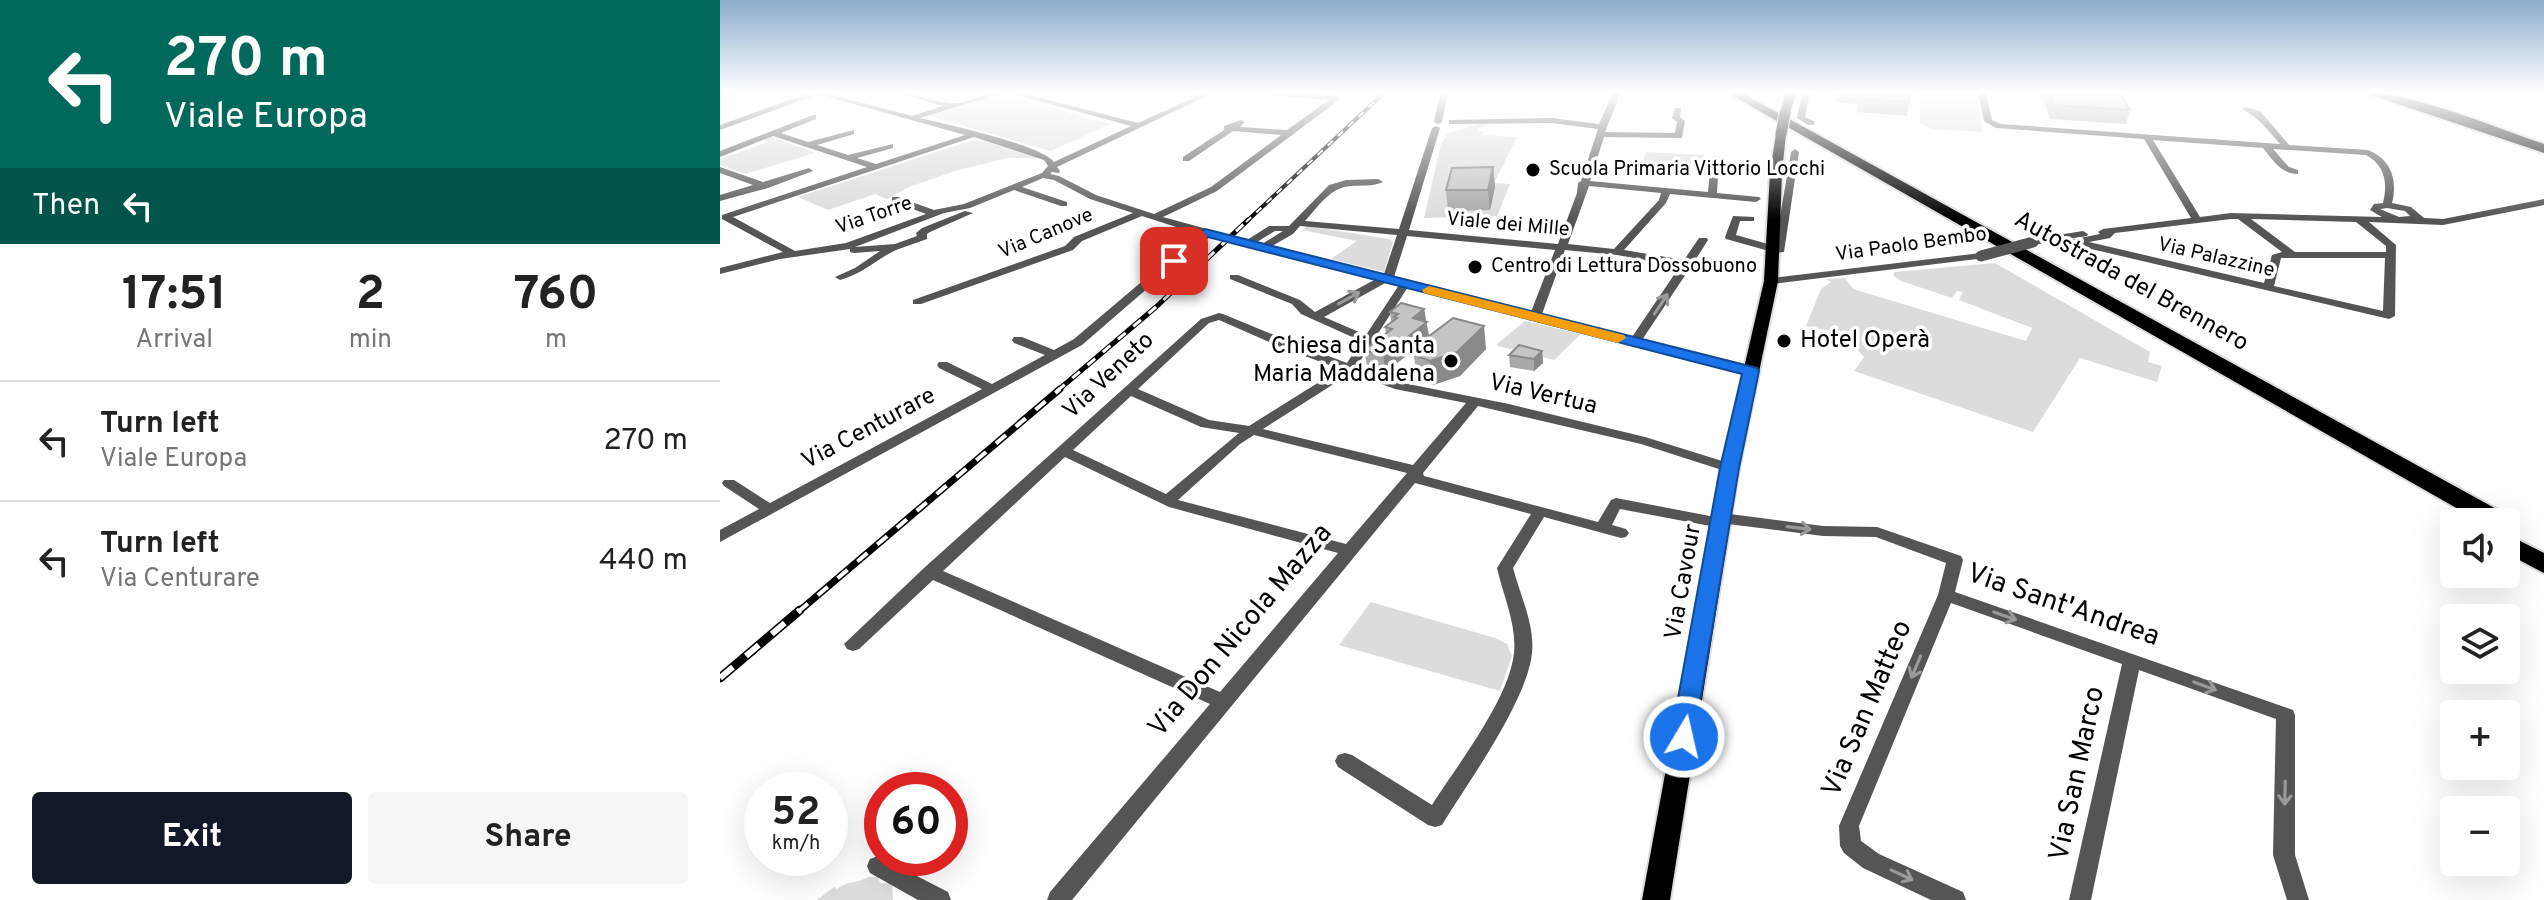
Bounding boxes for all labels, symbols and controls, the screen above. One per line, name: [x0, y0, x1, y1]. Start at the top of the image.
text: 270 m: [164, 26, 328, 96]
icon: left: [32, 32, 136, 136]
text: Viale Europa: [164, 95, 368, 141]
place label: Scuola Primaria Vittorio Locchi: [1549, 157, 1825, 183]
marker: Scuola Primaria Vittorio Locchi: [1524, 161, 1542, 179]
icon: left: [116, 184, 160, 228]
text: Then: [32, 188, 100, 225]
street label: Via Torre: [832, 191, 916, 241]
street label: Via Canove: [995, 202, 1097, 266]
street label: Autostrada del Brennero: [2009, 205, 2253, 359]
street label: Viale dei Mille: [1445, 207, 1571, 243]
street label: Via Paolo Bembo: [1834, 222, 1988, 268]
pin: [1140, 227, 1208, 295]
street label: Via Palazzine: [2155, 232, 2277, 284]
icon: arrive: [1152, 239, 1196, 283]
place label: Centro di Lettura Dossobuono: [1491, 254, 1757, 280]
marker: Centro di Lettura Dossobuono: [1466, 258, 1484, 276]
text: 17:51: [122, 266, 227, 326]
text: 2: [356, 266, 385, 326]
text: 760: [514, 266, 598, 326]
one-way arrow: [1337, 290, 1360, 306]
one-way arrow: [1654, 293, 1670, 316]
text: Arrival: [136, 324, 213, 357]
text: min: [349, 324, 392, 357]
text: m: [545, 324, 567, 357]
street label: Via Veneto: [1057, 326, 1161, 426]
place label: Hotel Operà: [1800, 326, 1930, 356]
place label: Chiesa di Santa Maria Maddalena: [1253, 332, 1435, 390]
marker: Hotel Operà: [1775, 332, 1793, 350]
marker: Chiesa di Santa Maria Maddalena: [1442, 352, 1460, 370]
street label: Via Vertua: [1486, 368, 1600, 422]
street label: Via Centurare: [797, 381, 941, 477]
text: Turn left: [100, 406, 220, 443]
icon: left: [32, 419, 76, 463]
text: 270 m: [603, 423, 688, 460]
text: Viale Europa: [100, 443, 247, 476]
map controls: [2440, 508, 2520, 876]
button: sound: [2440, 508, 2520, 588]
street label: Via Don Nicola Mazza: [1141, 517, 1341, 745]
one-way arrow: [1786, 521, 1811, 536]
street label: Via Cavour: [1659, 522, 1709, 642]
text: Turn left: [100, 526, 220, 563]
icon: left: [32, 539, 76, 583]
text: 440 m: [599, 543, 688, 580]
street label: Via Sant'Andrea: [1962, 556, 2164, 656]
text: Via Centurare: [100, 563, 260, 596]
button: layers: [2440, 604, 2520, 684]
one-way arrow: [1992, 609, 2017, 624]
street label: Via San Matteo: [1815, 615, 1921, 803]
one-way arrow: [1907, 654, 1922, 679]
one-way arrow: [2192, 679, 2217, 694]
street label: Via San Marco: [2042, 683, 2114, 865]
position arrow: [1642, 695, 1726, 779]
button: +: [2440, 700, 2520, 780]
speed limit sign: 60: [864, 772, 968, 876]
one-way arrow: [2277, 779, 2293, 806]
text: 52: [772, 789, 820, 839]
button: Exit: [32, 792, 352, 884]
button: Share: [368, 792, 688, 884]
button: −: [2440, 796, 2520, 876]
text: km/h: [772, 831, 820, 857]
one-way arrow: [1889, 868, 1913, 883]

